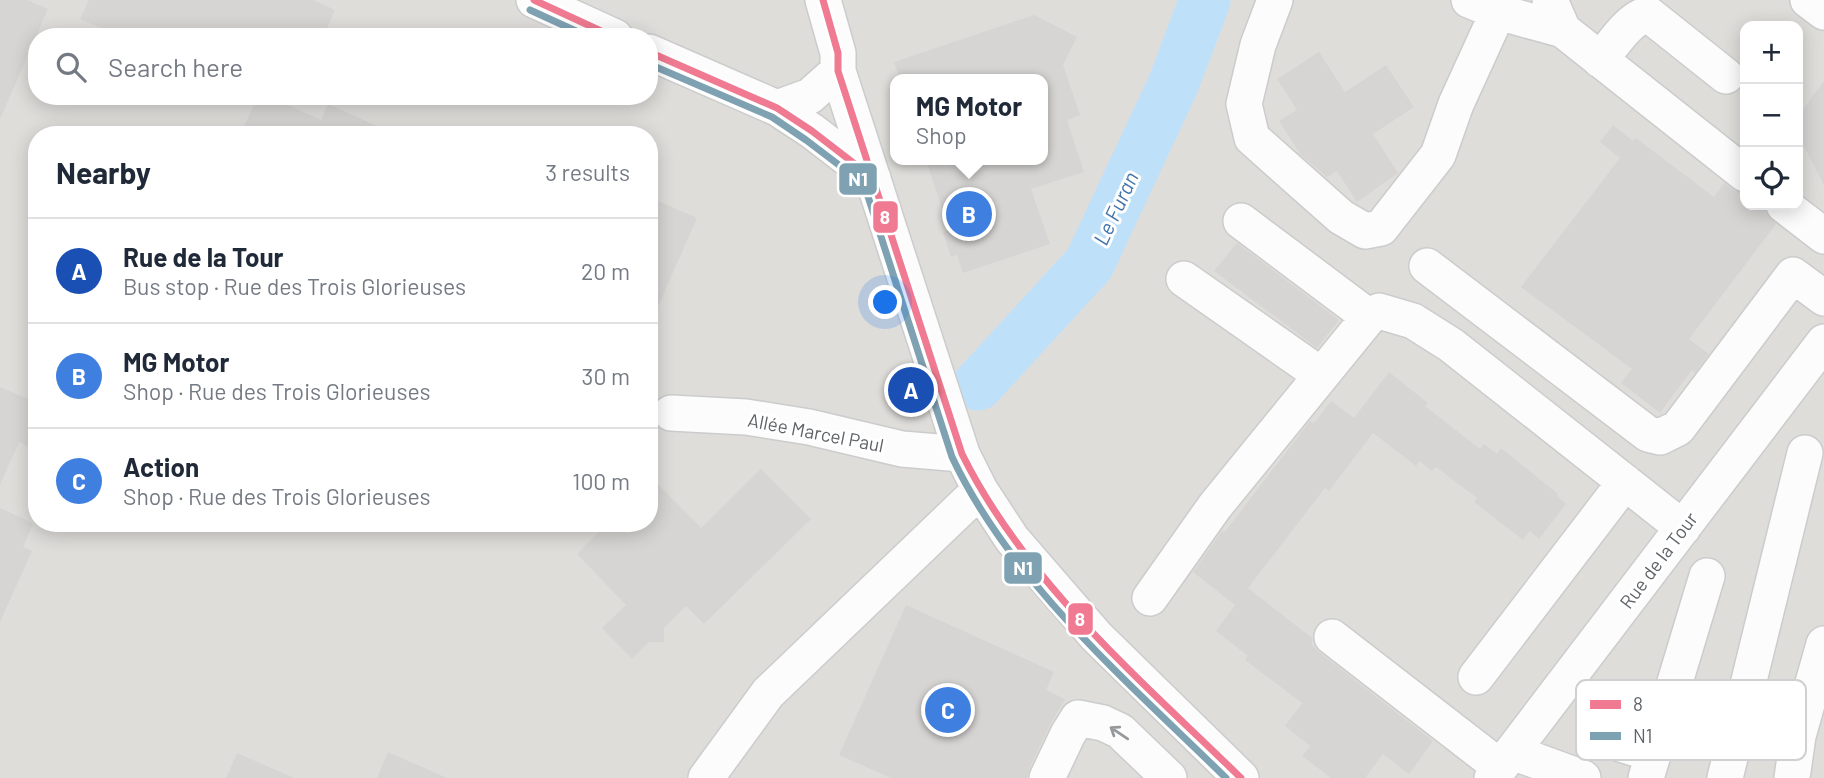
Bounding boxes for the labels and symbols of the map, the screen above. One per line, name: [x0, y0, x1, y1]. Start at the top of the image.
line badge: N1: [838, 162, 878, 196]
text: N1: [848, 167, 868, 190]
water label: Le Furan: [1087, 167, 1143, 249]
pin: B: [946, 188, 992, 240]
line badge: 8: [872, 200, 899, 234]
text: 8: [880, 205, 890, 228]
your location: [868, 285, 902, 319]
pin: A: [888, 364, 934, 416]
street label: Allée Marcel Paul: [746, 408, 886, 456]
street label: Rue de la Tour: [1614, 507, 1702, 613]
line badge: N1: [1003, 551, 1043, 585]
text: N1: [1013, 556, 1033, 579]
line badge: 8: [1067, 602, 1094, 636]
text: 8: [1075, 607, 1085, 630]
legend: [1576, 680, 1806, 760]
pin: C: [925, 684, 971, 736]
text: 8: [1633, 692, 1643, 715]
text: N1: [1633, 724, 1653, 747]
one-way arrow: [1110, 725, 1129, 740]

